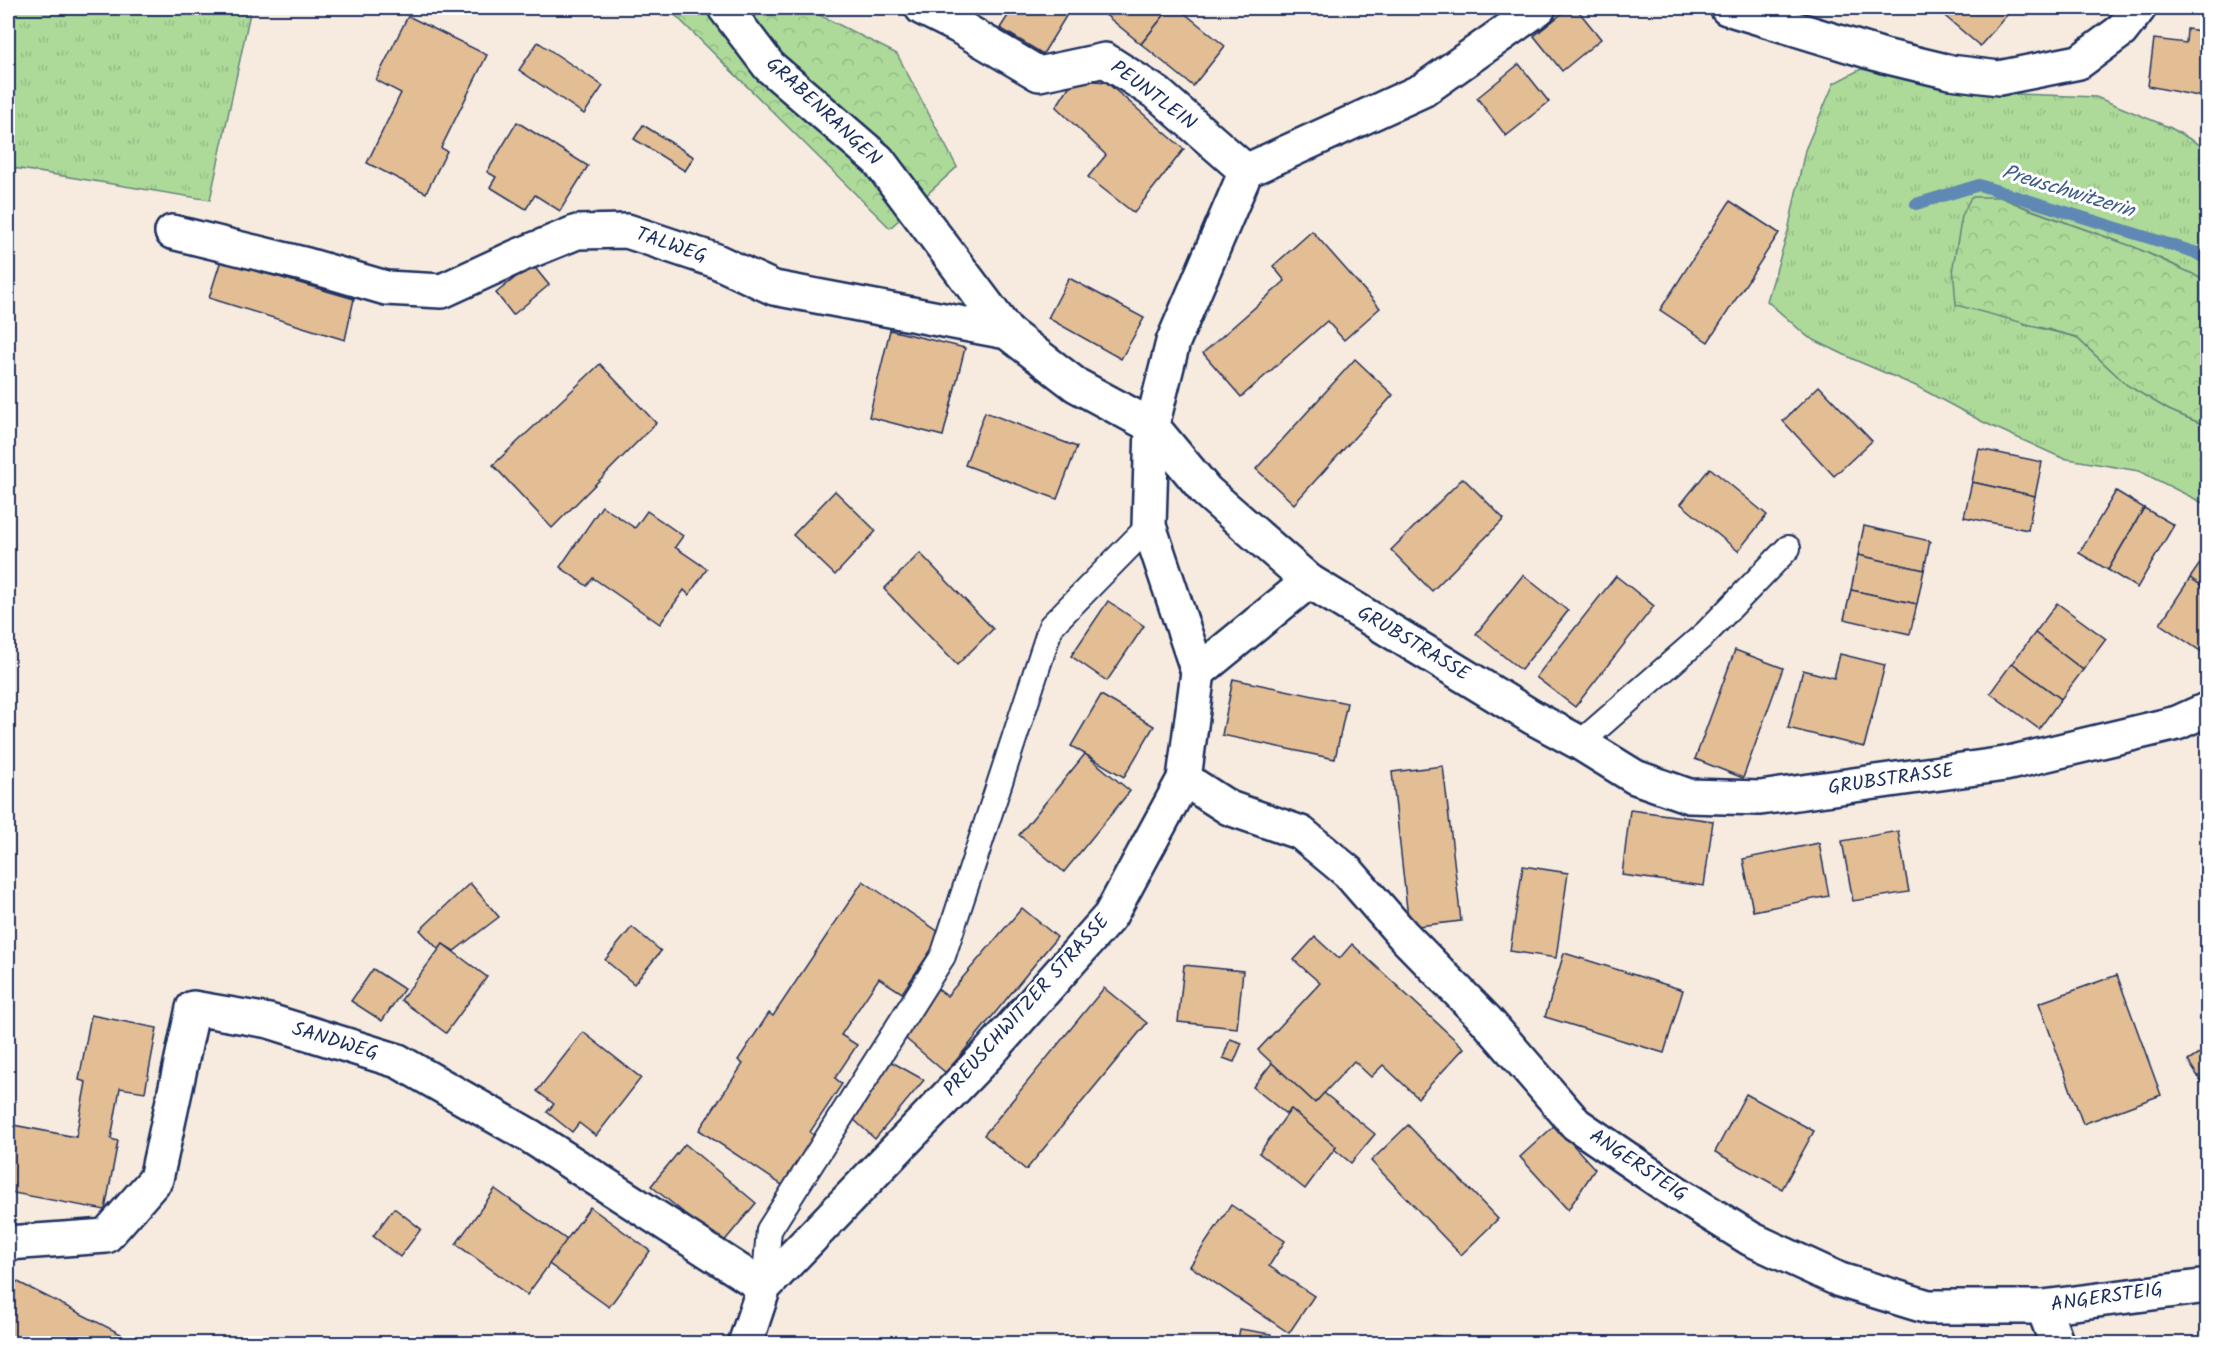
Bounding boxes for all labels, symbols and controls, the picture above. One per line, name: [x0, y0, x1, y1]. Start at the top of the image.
street label: GRABENRANGEN: [758, 50, 888, 174]
street label: PEUNTLEIN: [1103, 53, 1203, 139]
water label: Preuschwitzerin: [1998, 156, 2140, 228]
street label: TALWEG: [631, 219, 711, 273]
street label: GRUBSTRASSE: [1350, 598, 1477, 691]
street label: GRUBSTRASSE: [1826, 755, 1957, 805]
street label: PREUSCHWITZER STRASSE: [936, 906, 1119, 1105]
street label: SANDWEG: [288, 1014, 382, 1070]
street label: ANGERSTEIG: [1582, 1121, 1694, 1211]
street label: ANGERSTEIG: [2049, 1274, 2165, 1322]

